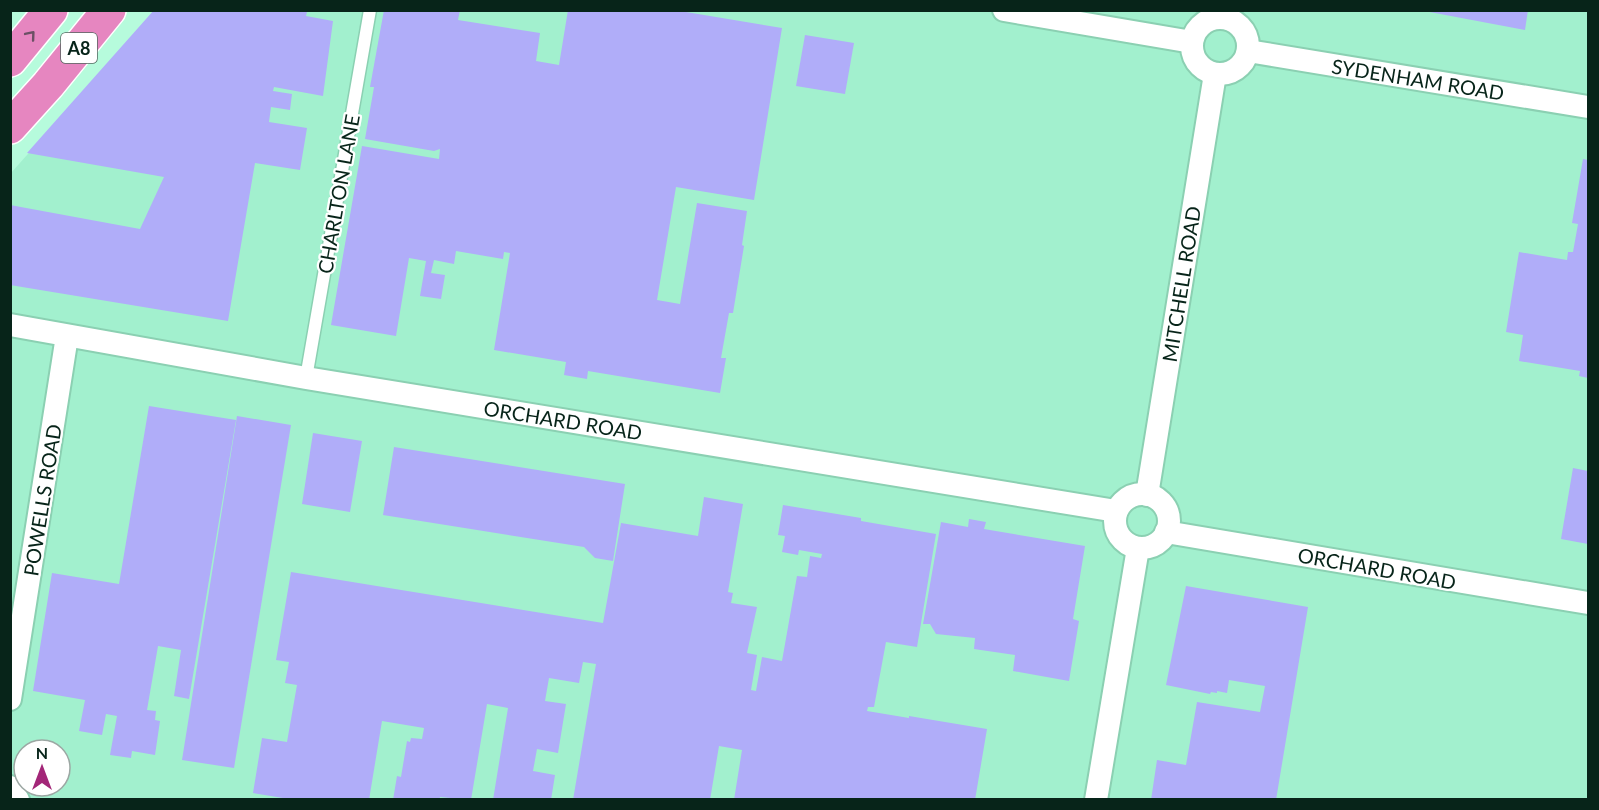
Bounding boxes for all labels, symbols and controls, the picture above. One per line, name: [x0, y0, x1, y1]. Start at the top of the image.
one-way arrow: [24, 31, 35, 42]
road number: A8: [61, 33, 97, 63]
street label: SYDENHAM ROAD: [1330, 54, 1506, 104]
street label: CHARLTON LANE: [312, 112, 364, 276]
street label: MITCHELL ROAD: [1157, 204, 1205, 364]
street label: ORCHARD ROAD: [482, 396, 644, 444]
street label: POWELLS ROAD: [18, 422, 66, 578]
street label: ORCHARD ROAD: [1296, 542, 1458, 594]
north arrow: [12, 738, 72, 798]
text: N: [36, 743, 48, 762]

